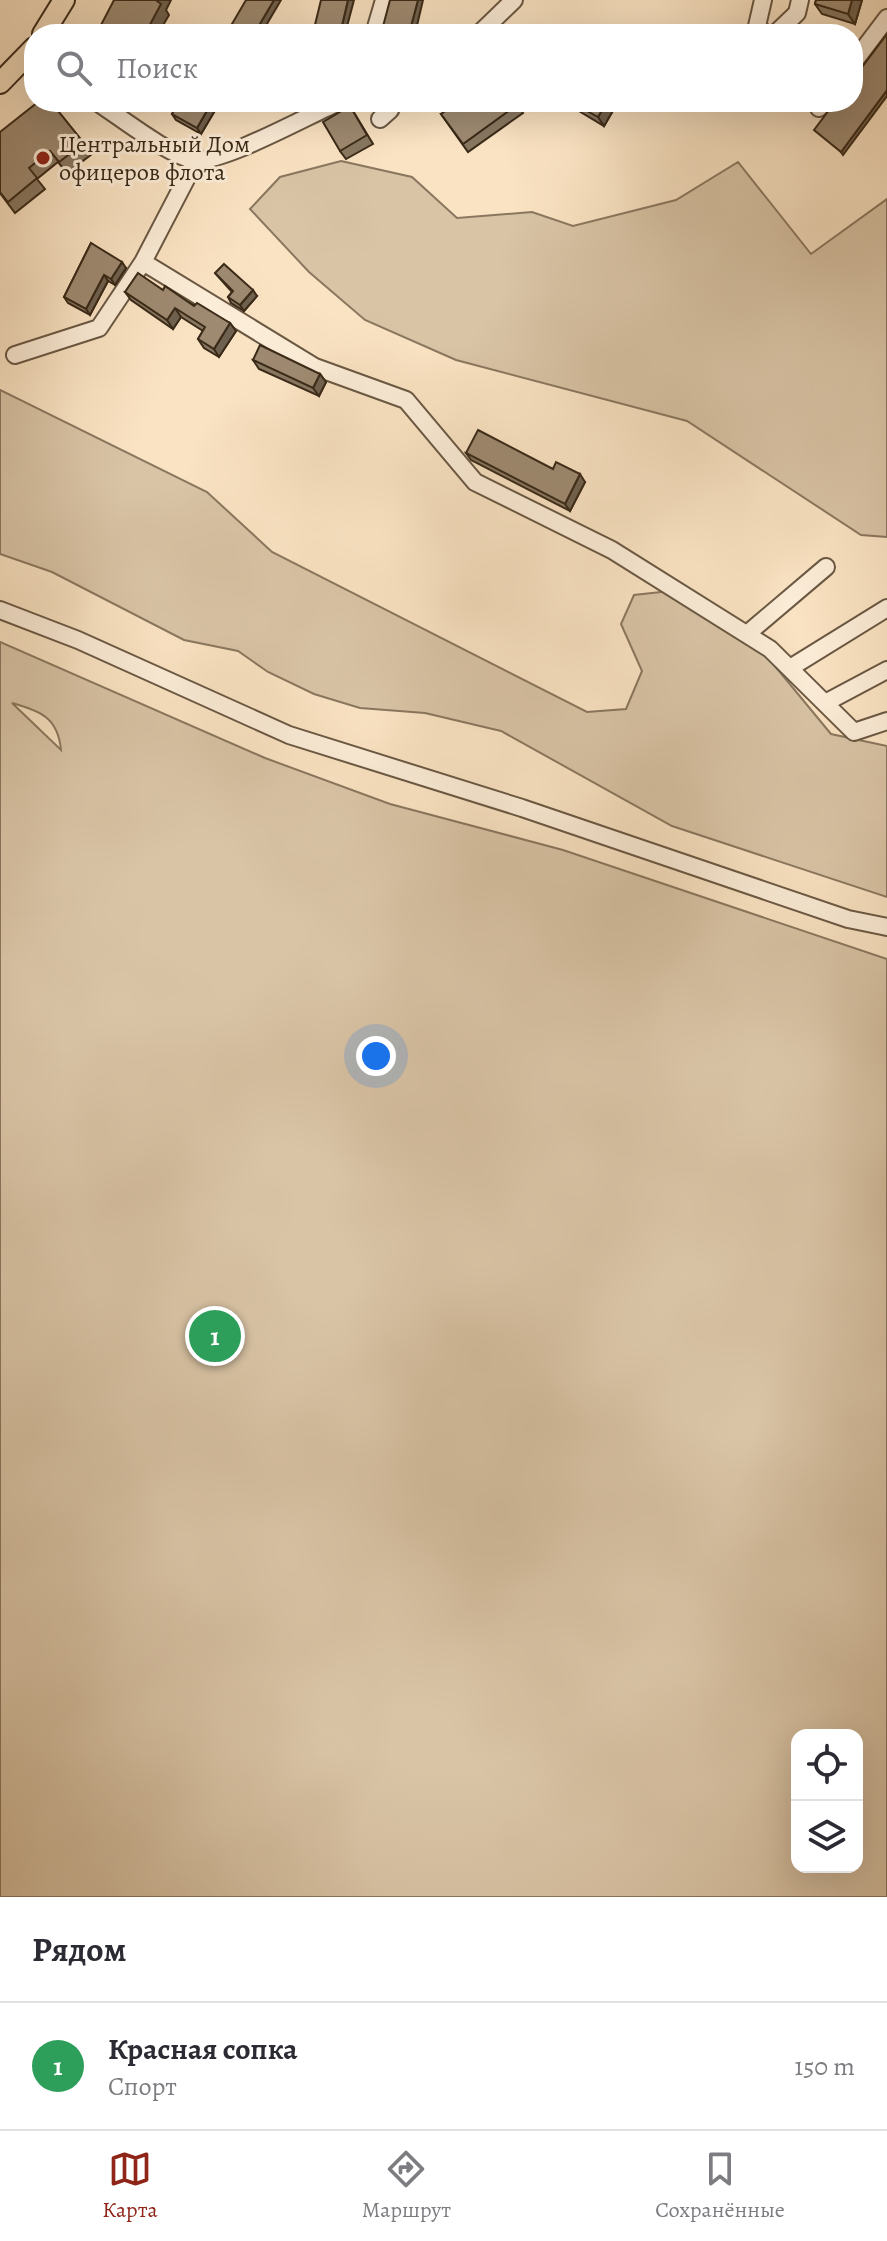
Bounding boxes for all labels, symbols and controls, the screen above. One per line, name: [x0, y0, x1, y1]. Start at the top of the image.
search box: [24, 24, 863, 112]
icon: search: [52, 46, 96, 90]
text: Поиск: [116, 48, 198, 88]
place label: Центральный Дом офицеров флота: [59, 128, 250, 188]
marker: Центральный Дом офицеров флота: [34, 149, 52, 167]
your location: [356, 1036, 396, 1076]
pin: 1: [189, 1306, 241, 1366]
map controls: [791, 1729, 863, 1873]
button: locate: [791, 1729, 863, 1801]
button: layers: [791, 1801, 863, 1873]
text: Рядом: [32, 1926, 126, 1973]
text: Красная сопка: [108, 2029, 298, 2069]
text: 1: [53, 2049, 63, 2084]
text: 150 m: [794, 2049, 855, 2084]
text: Спорт: [108, 2069, 177, 2104]
tab: Карта: [102, 2147, 158, 2225]
tab: Маршрут: [362, 2147, 451, 2225]
tab: Сохранённые: [655, 2147, 785, 2225]

